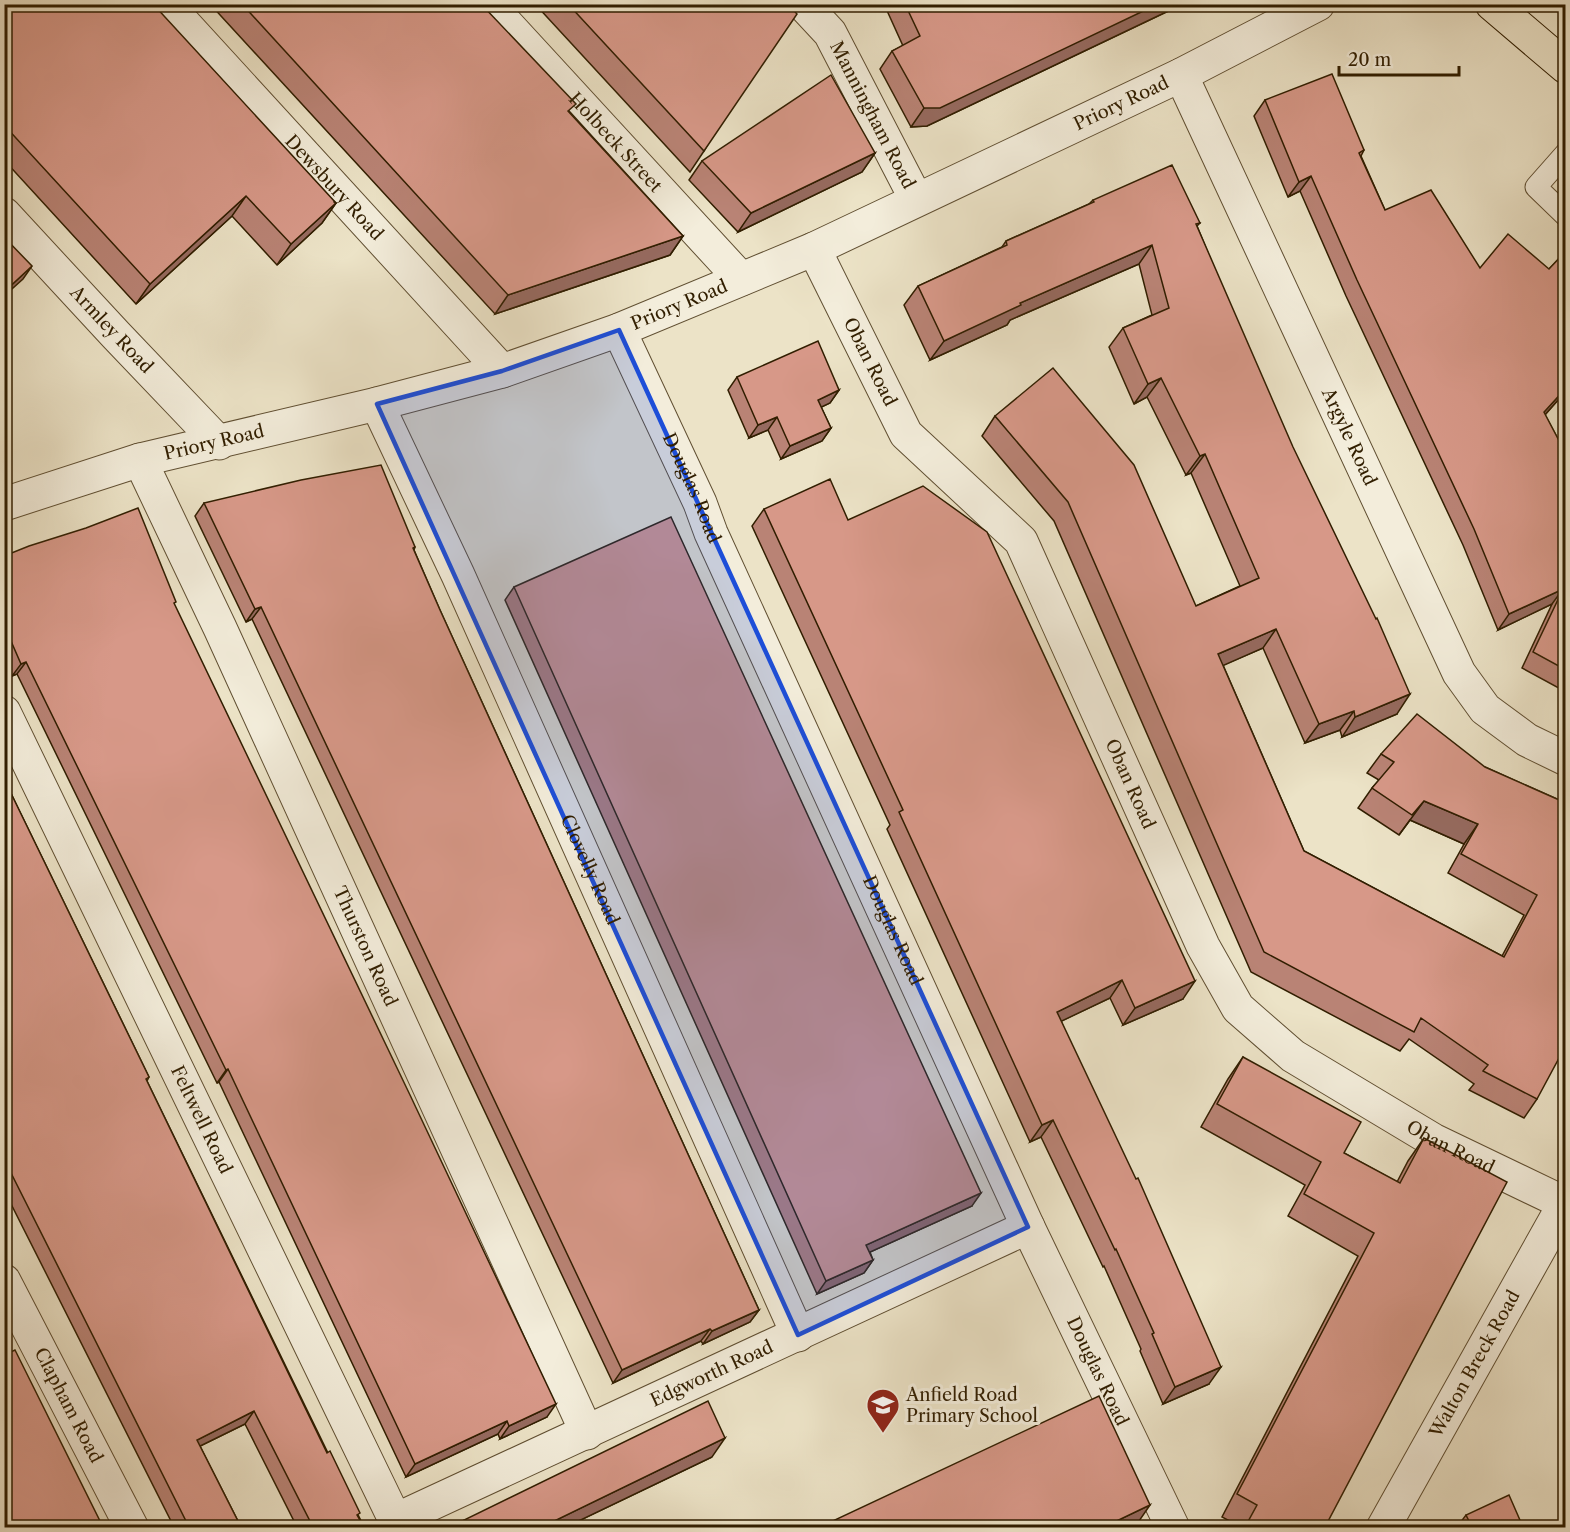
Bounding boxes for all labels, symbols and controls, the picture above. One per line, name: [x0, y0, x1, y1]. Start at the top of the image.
street label: Manningham Road: [825, 37, 920, 193]
scale bar: [1339, 39, 1459, 77]
text: 20 m: [1348, 49, 1392, 71]
street label: Priory Road: [1070, 71, 1172, 135]
street label: Holbeck Street: [564, 88, 667, 197]
street label: Dewsbury Road: [280, 130, 388, 245]
street label: Priory Road: [628, 275, 731, 335]
street label: Armley Road: [65, 281, 158, 378]
street label: Oban Road: [839, 314, 901, 410]
street label: Argyle Road: [1317, 384, 1381, 489]
street label: Priory Road: [162, 420, 266, 465]
street label: Douglas Road: [658, 429, 725, 547]
street label: Oban Road: [1100, 736, 1160, 832]
street label: Clovelly Road: [556, 811, 624, 928]
street label: Douglas Road: [858, 872, 927, 989]
street label: Thurston Road: [328, 883, 402, 1010]
street label: Feltwell Road: [166, 1062, 237, 1177]
street label: Oban Road: [1402, 1116, 1498, 1179]
street label: Walton Breck Road: [1424, 1286, 1525, 1442]
street label: Douglas Road: [1062, 1313, 1133, 1429]
street label: Edgworth Road: [647, 1336, 777, 1412]
street label: Clapham Road: [29, 1344, 107, 1467]
place label: Anfield Road Primary School: [905, 1384, 1038, 1427]
school or university icon: Anfield Road Primary School: [865, 1387, 901, 1434]

